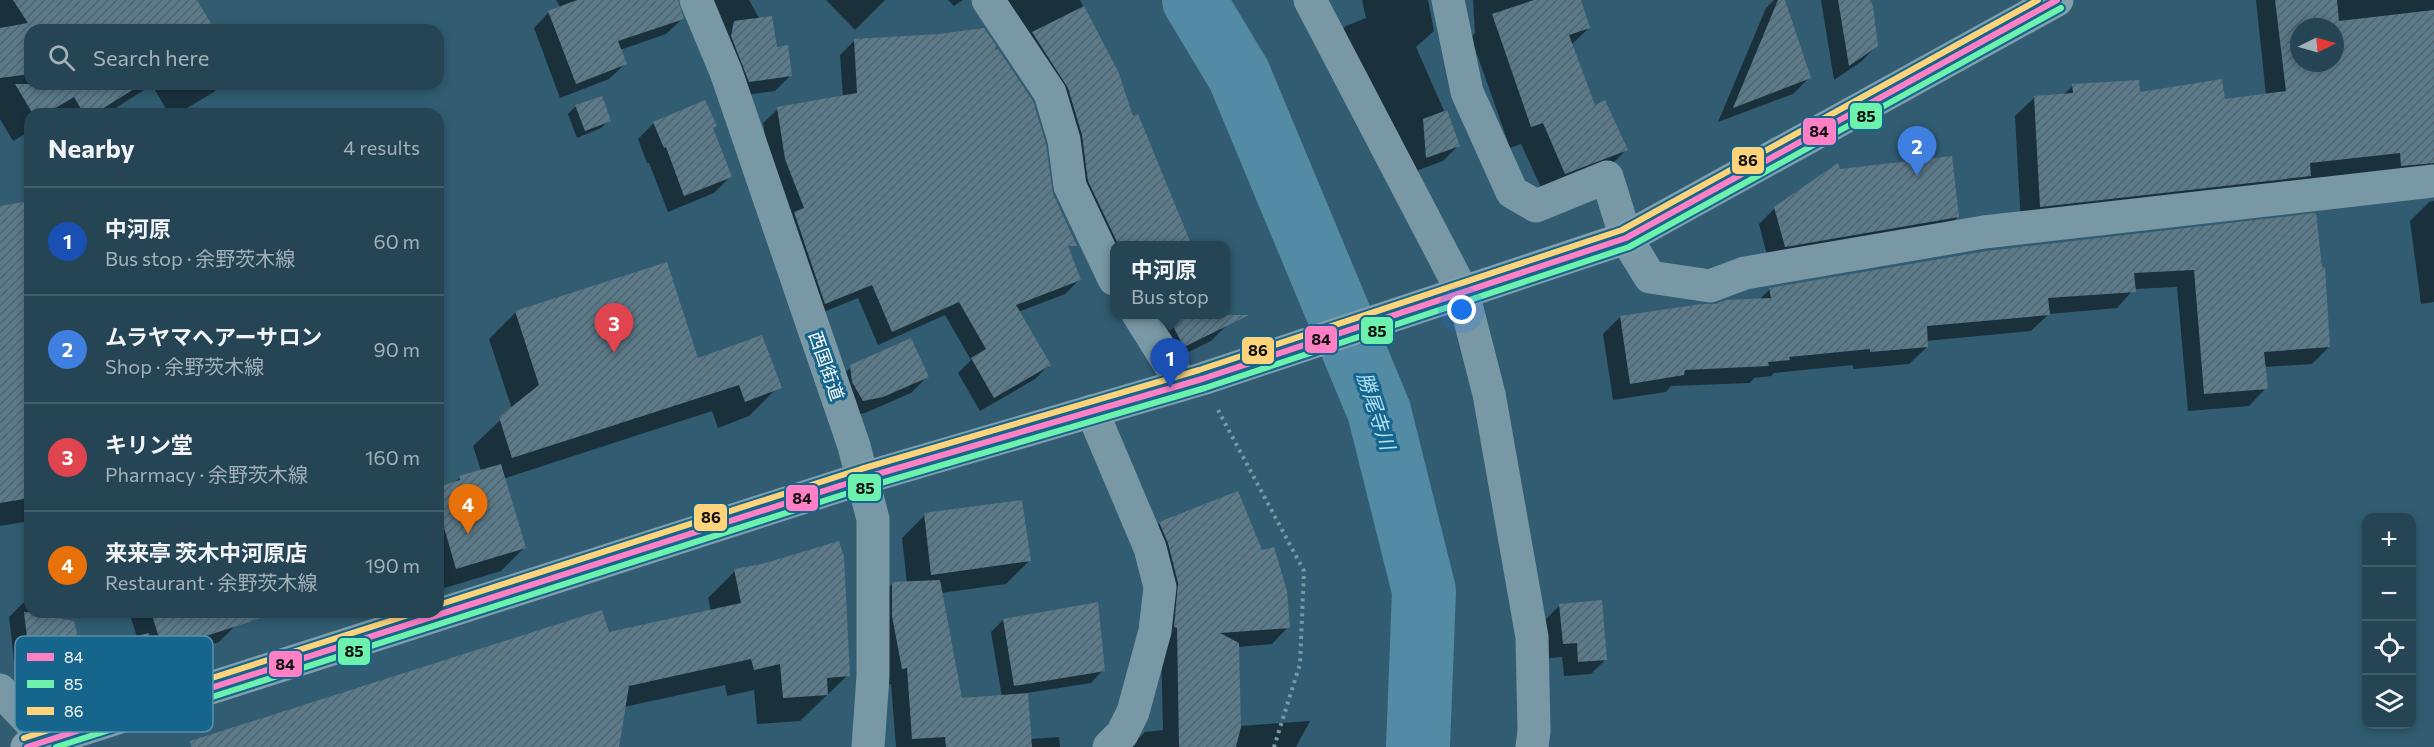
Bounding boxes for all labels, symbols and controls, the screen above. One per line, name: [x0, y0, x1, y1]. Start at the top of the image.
north arrow: [2290, 18, 2344, 72]
search box: [24, 24, 444, 90]
icon: search: [45, 41, 78, 74]
text: Search here: [93, 44, 209, 71]
line badge: 85: [1849, 102, 1883, 130]
text: 85: [1856, 106, 1876, 125]
line badge: 84: [1802, 117, 1837, 146]
text: 84: [1809, 121, 1829, 140]
pin: 2: [1898, 126, 1936, 176]
text: Nearby: [48, 132, 135, 163]
text: 4 results: [343, 135, 420, 159]
line badge: 86: [1731, 146, 1765, 175]
text: 86: [1738, 150, 1758, 169]
text: 中河原: [105, 215, 171, 242]
text: 1: [63, 229, 72, 253]
text: 60 m: [374, 229, 420, 253]
popup: [1110, 241, 1230, 319]
text: Bus stop · 余野茨木線: [105, 246, 295, 270]
text: 中河原: [1131, 256, 1197, 283]
text: Bus stop: [1131, 284, 1209, 308]
your location: [1447, 295, 1476, 324]
pin: 3: [594, 304, 634, 353]
line badge: 85: [1360, 316, 1394, 345]
text: 85: [1367, 321, 1387, 340]
text: ムラヤマヘアーサロン: [105, 323, 322, 350]
line badge: 84: [1304, 325, 1338, 354]
street label: 西国街道: [805, 328, 849, 403]
text: 84: [1311, 329, 1331, 348]
line badge: 86: [1241, 336, 1275, 365]
text: 2: [62, 337, 73, 361]
text: 90 m: [374, 337, 420, 361]
pin: 1: [1150, 338, 1190, 388]
text: 86: [1248, 340, 1268, 359]
text: Shop · 余野茨木線: [105, 354, 264, 378]
water label: 勝尾寺川: [1353, 369, 1401, 454]
text: キリン堂: [105, 431, 193, 458]
text: 3: [62, 445, 73, 469]
text: 160 m: [365, 445, 420, 469]
text: Pharmacy · 余野茨木線: [105, 462, 308, 486]
line badge: 85: [847, 473, 882, 502]
text: 85: [855, 478, 875, 497]
pin: 4: [448, 484, 488, 534]
line badge: 84: [785, 484, 819, 512]
text: 84: [792, 488, 812, 507]
line badge: 86: [693, 503, 728, 532]
text: 86: [701, 507, 721, 526]
map controls: [2362, 513, 2416, 729]
button: +: [2362, 513, 2416, 567]
text: 来来亭 茨木中河原店: [105, 539, 307, 566]
text: 4: [61, 553, 74, 577]
text: 190 m: [365, 553, 420, 577]
button: −: [2362, 567, 2416, 621]
text: Restaurant · 余野茨木線: [105, 570, 317, 594]
button: locate: [2362, 621, 2416, 675]
legend: [15, 636, 213, 732]
line badge: 85: [337, 637, 371, 666]
text: 85: [344, 641, 364, 660]
text: 84: [64, 647, 84, 666]
line badge: 84: [268, 650, 303, 678]
text: 84: [275, 654, 295, 673]
text: 85: [64, 674, 83, 693]
button: layers: [2362, 675, 2416, 729]
text: 86: [64, 701, 83, 720]

